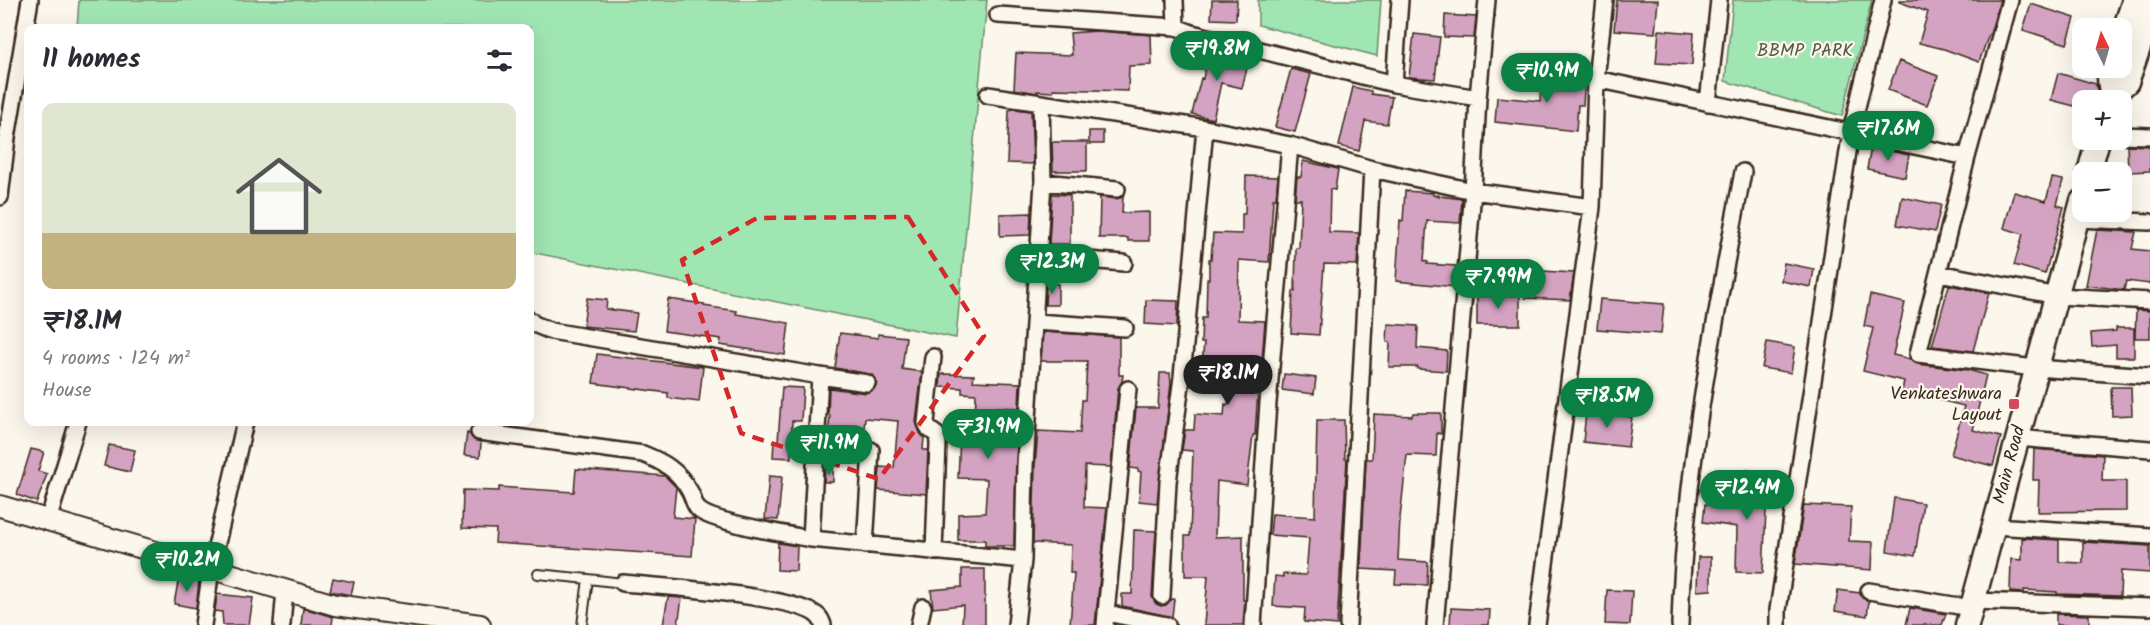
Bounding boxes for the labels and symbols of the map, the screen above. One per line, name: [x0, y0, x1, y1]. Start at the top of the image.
north arrow: [2072, 18, 2132, 78]
pin: ₹19.8M: [1168, 31, 1266, 82]
park label: BBMP PARK: [1757, 37, 1853, 66]
pin: ₹10.9M: [1498, 53, 1596, 104]
pin: ₹17.6M: [1839, 111, 1937, 162]
pin: ₹12.3M: [1003, 244, 1101, 295]
pin: ₹7.99M: [1449, 259, 1547, 310]
pin: ₹18.1M: [1179, 355, 1277, 406]
pin: ₹18.5M: [1558, 378, 1656, 429]
place label: Venkateshwara Layout: [1891, 380, 2003, 430]
marker: Venkateshwara Layout: [2007, 397, 2021, 411]
pin: ₹31.9M: [939, 409, 1037, 460]
street label: Main Road: [1986, 422, 2035, 507]
pin: ₹11.9M: [780, 425, 878, 476]
pin: ₹12.4M: [1698, 470, 1796, 521]
pin: ₹10.2M: [138, 542, 236, 593]

